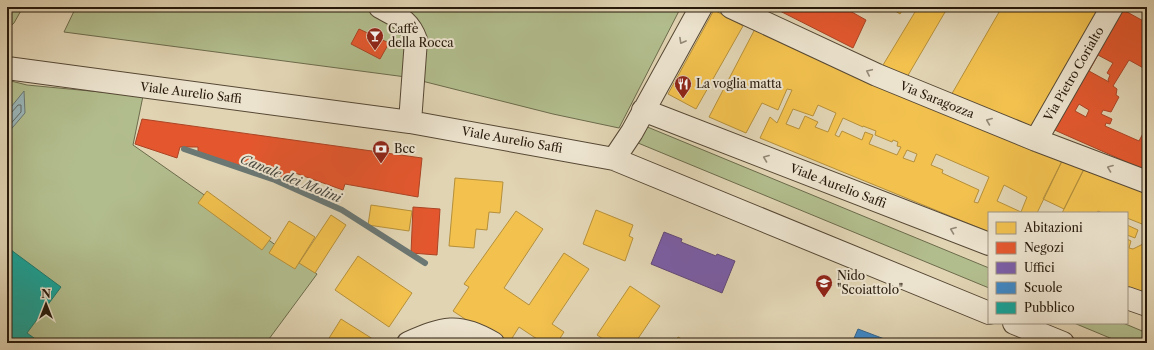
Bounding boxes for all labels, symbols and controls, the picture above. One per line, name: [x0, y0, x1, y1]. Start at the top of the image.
place label: Caffè della Rocca: [388, 21, 454, 50]
street label: Via Pietro Corialto: [1040, 24, 1107, 124]
bar icon: Caffè della Rocca: [365, 26, 385, 51]
one-way arrow: [679, 37, 687, 44]
one-way arrow: [866, 69, 873, 77]
restaurant icon: La voglia matta: [673, 74, 693, 99]
place label: La voglia matta: [696, 76, 782, 91]
street label: Via Saragozza: [897, 77, 977, 122]
street label: Viale Aurelio Saffi: [138, 79, 243, 106]
one-way arrow: [986, 118, 994, 126]
street label: Viale Aurelio Saffi: [460, 123, 564, 156]
bank icon: Bcc: [371, 139, 391, 164]
place label: Bcc: [394, 141, 415, 156]
water label: Canale dei Molini: [238, 150, 345, 206]
one-way arrow: [763, 154, 770, 162]
street label: Viale Aurelio Saffi: [787, 160, 889, 211]
one-way arrow: [1107, 165, 1114, 173]
legend: [988, 212, 1128, 324]
text: Abitazioni: [1023, 220, 1083, 235]
one-way arrow: [949, 227, 956, 235]
text: Negozi: [1024, 240, 1064, 255]
text: Uffici: [1024, 260, 1055, 275]
place label: Nido "Scoiattolo": [837, 268, 903, 297]
school or university icon: Nido "Scoiattolo": [814, 273, 834, 298]
text: Scuole: [1024, 280, 1063, 295]
north arrow: [26, 284, 66, 324]
text: N: [41, 287, 51, 301]
text: Pubblico: [1024, 300, 1075, 315]

